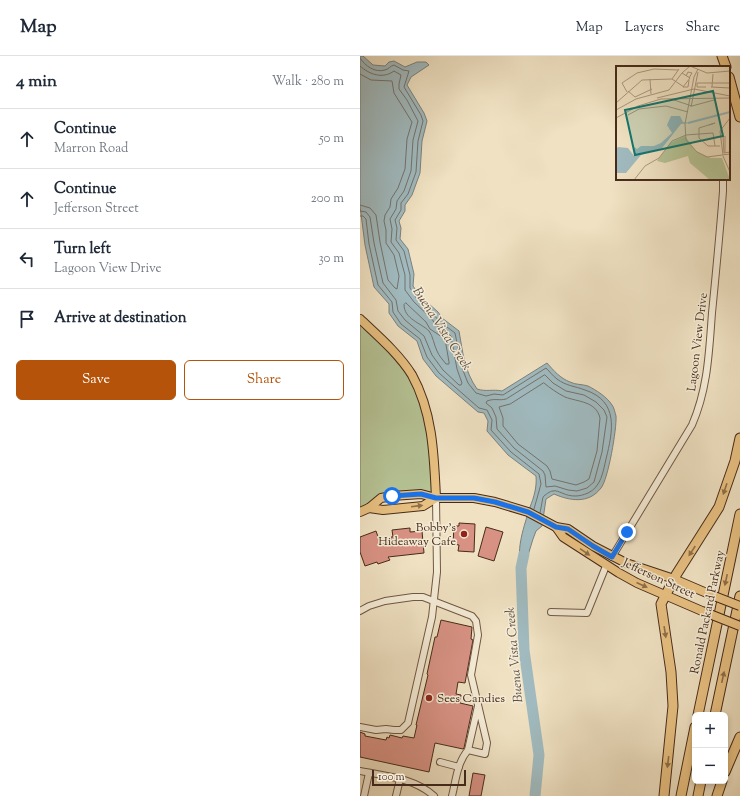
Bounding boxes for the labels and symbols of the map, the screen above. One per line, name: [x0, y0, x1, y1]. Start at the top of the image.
inset map: [616, 66, 730, 180]
water label: Buena Vista Creek: [408, 284, 475, 374]
street label: Lagoon View Drive: [683, 291, 713, 393]
one-way arrow: [722, 484, 728, 496]
route start: [383, 487, 401, 505]
one-way arrow: [411, 503, 423, 509]
place label: Bobby's Hideaway Cafe: [378, 519, 456, 551]
route end: [618, 523, 636, 541]
marker: Bobby's Hideaway Cafe: [459, 529, 469, 539]
one-way arrow: [688, 545, 696, 556]
one-way arrow: [579, 548, 590, 556]
street label: Ronald Packard Parkway: [686, 549, 730, 676]
street label: Jefferson Street: [618, 554, 698, 604]
one-way arrow: [722, 574, 728, 586]
one-way arrow: [637, 582, 648, 588]
water label: Buena Vista Creek: [502, 606, 528, 703]
one-way arrow: [662, 626, 668, 639]
one-way arrow: [721, 671, 727, 683]
place label: Sees Candies: [437, 690, 505, 708]
marker: Sees Candies: [424, 693, 434, 703]
one-way arrow: [665, 756, 671, 768]
scale bar: [372, 768, 466, 787]

